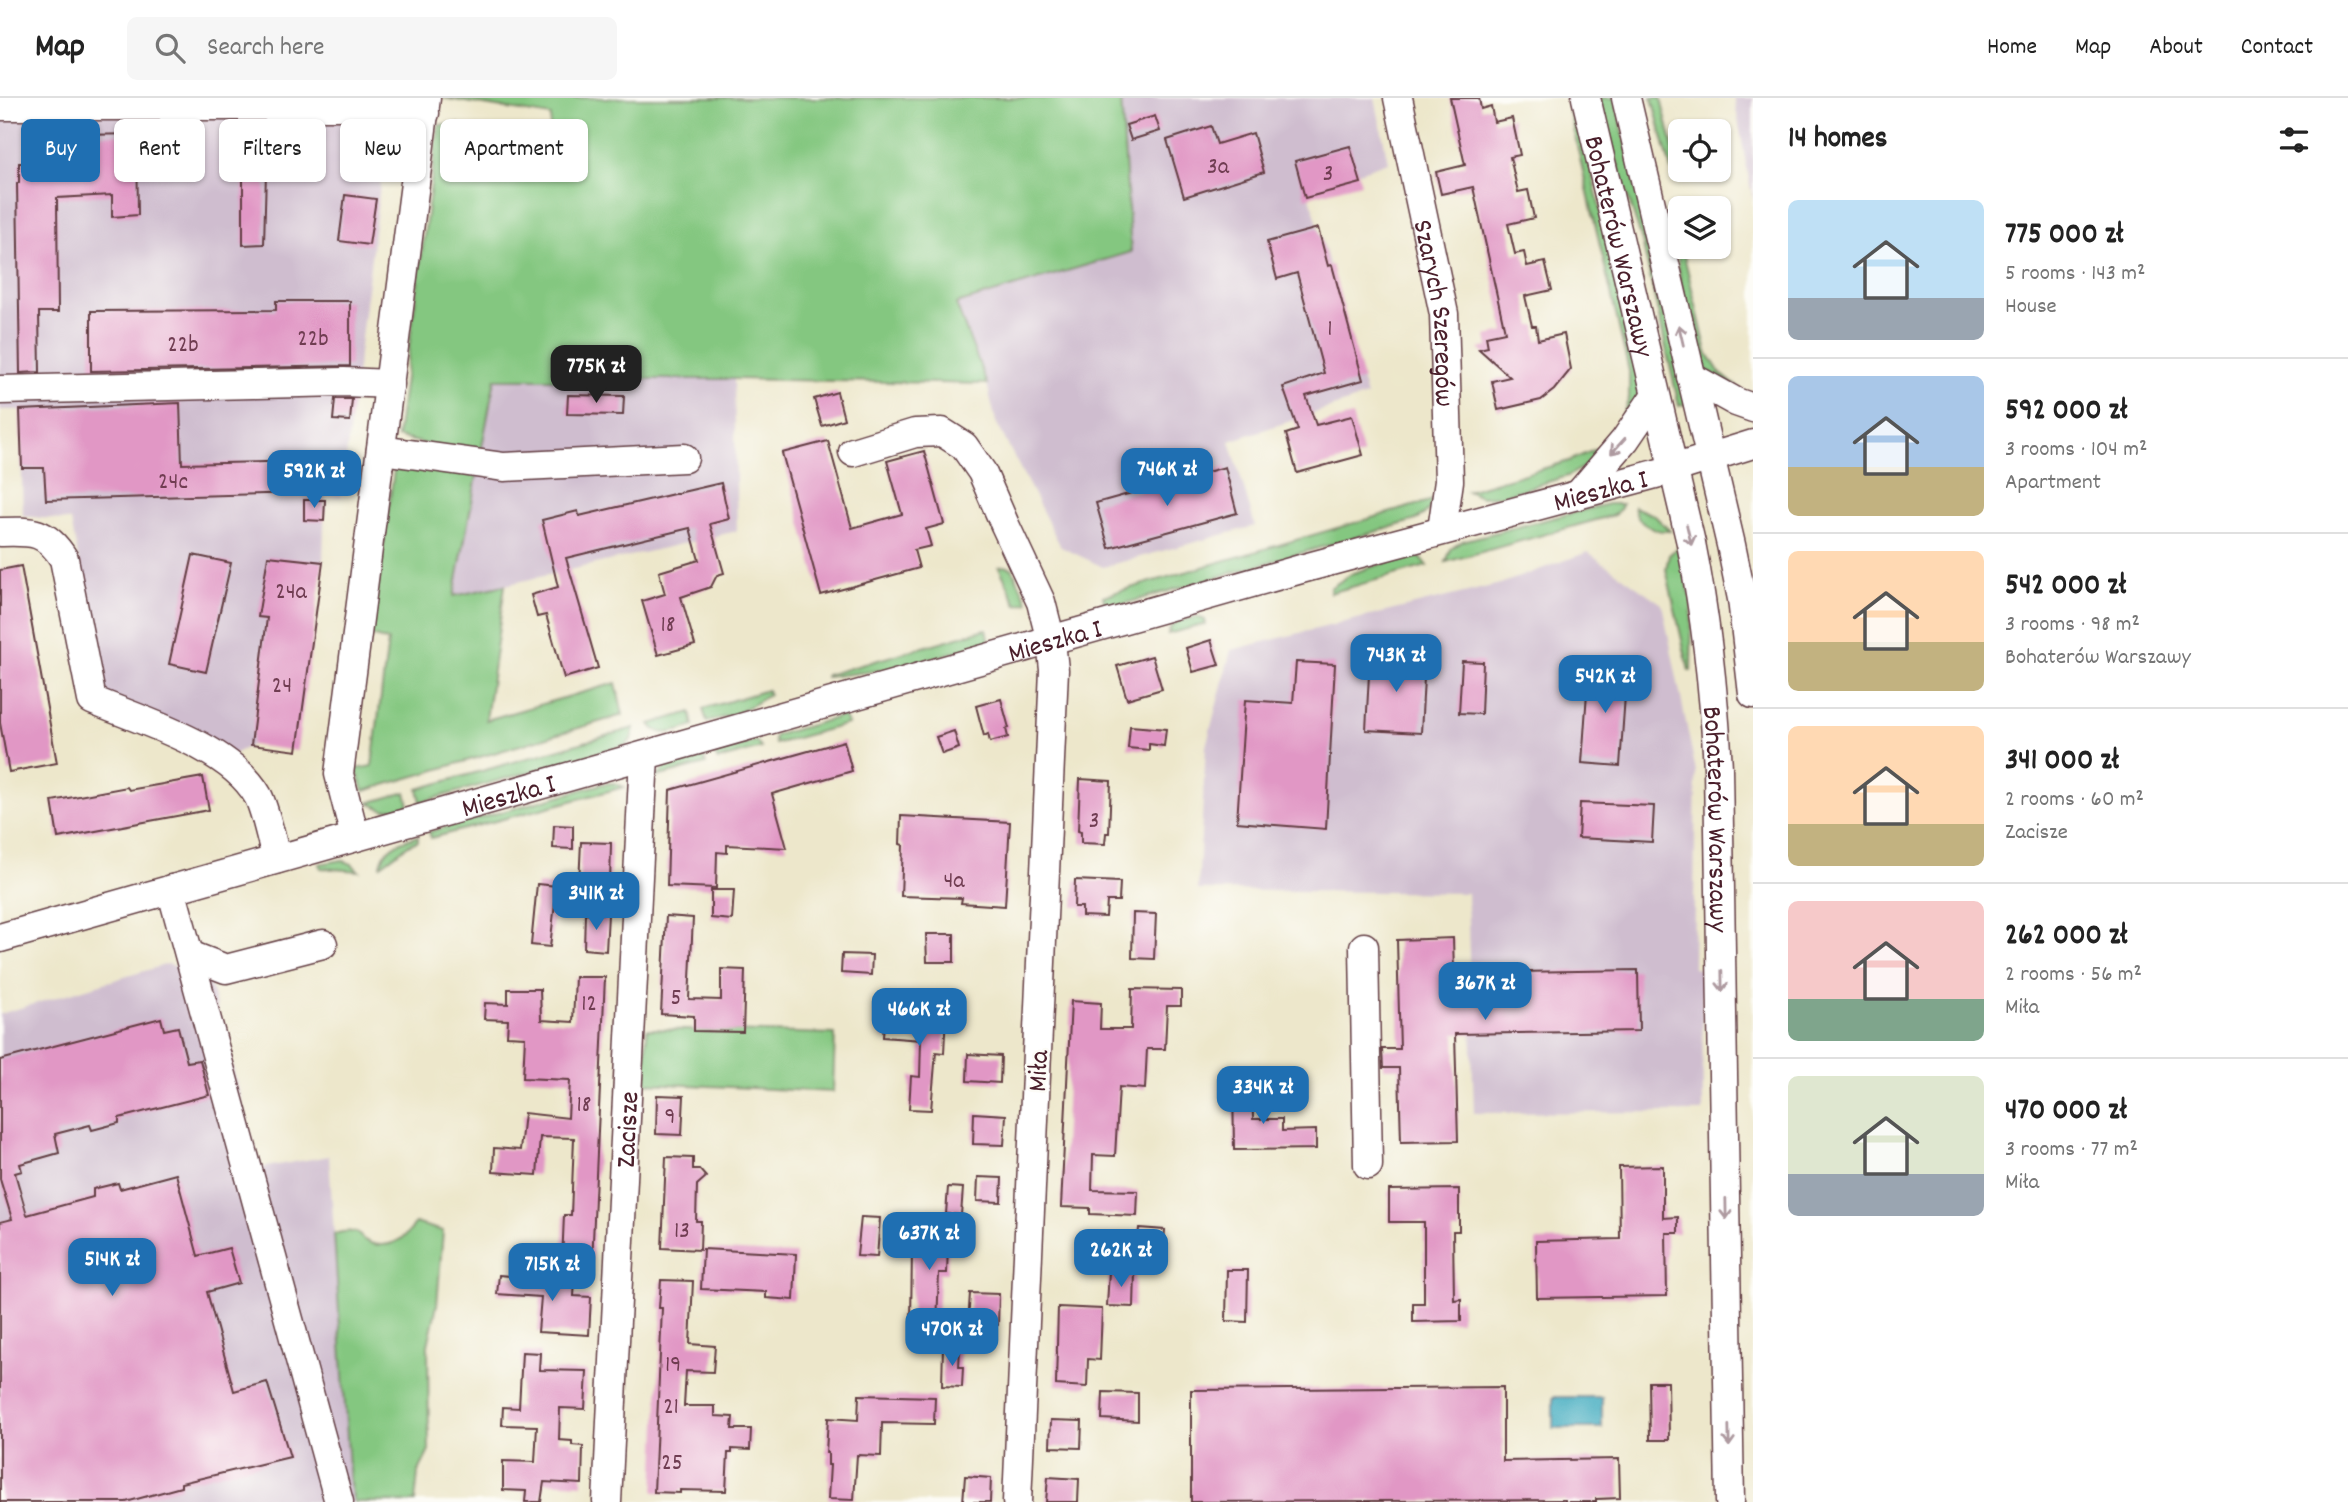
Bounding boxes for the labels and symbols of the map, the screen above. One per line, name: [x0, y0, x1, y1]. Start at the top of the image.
street label: Bohaterów Warszawy: [1571, 132, 1662, 362]
house number: 3a: [1207, 151, 1230, 185]
house number: 3: [1323, 158, 1333, 192]
street label: Szarych Szeregów: [1399, 217, 1462, 407]
house number: 1: [1327, 313, 1333, 347]
house number: 22b: [297, 323, 329, 357]
one-way arrow: [1674, 324, 1688, 347]
house number: 22b: [167, 329, 199, 363]
pin: 775K zł: [531, 345, 661, 405]
one-way arrow: [1611, 437, 1627, 455]
pin: 746K zł: [1102, 448, 1232, 508]
pin: 592K zł: [249, 450, 379, 510]
street label: Mieszka I: [1550, 462, 1653, 525]
house number: 24c: [158, 466, 188, 500]
one-way arrow: [1683, 524, 1696, 546]
house number: 24a: [275, 576, 308, 610]
house number: 18: [661, 609, 675, 643]
street label: Mieszka I: [1004, 611, 1108, 676]
pin: 743K zł: [1331, 634, 1461, 694]
pin: 542K zł: [1540, 656, 1670, 715]
house number: 24: [272, 670, 292, 704]
street label: Bohaterów Warszawy: [1689, 705, 1736, 933]
street label: Mieszka I: [458, 766, 561, 831]
house number: 3: [1089, 805, 1099, 839]
house number: 4a: [943, 865, 965, 899]
pin: 341K zł: [531, 872, 661, 932]
pin: 367K zł: [1420, 962, 1550, 1022]
one-way arrow: [1715, 969, 1729, 992]
house number: 5: [670, 982, 682, 1016]
house number: 12: [581, 988, 597, 1022]
pin: 466K zł: [854, 988, 984, 1048]
street label: Miła: [1020, 1049, 1062, 1093]
pin: 334K zł: [1198, 1066, 1328, 1126]
house number: 18: [577, 1089, 591, 1123]
street label: Zacisze: [609, 1090, 652, 1169]
house number: 9: [665, 1101, 676, 1135]
one-way arrow: [1719, 1197, 1732, 1220]
pin: 637K zł: [864, 1212, 994, 1272]
house number: 13: [674, 1215, 690, 1249]
pin: 262K zł: [1056, 1230, 1186, 1289]
pin: 514K zł: [47, 1238, 177, 1298]
pin: 715K zł: [487, 1244, 617, 1303]
pin: 470K zł: [887, 1308, 1017, 1368]
house number: 19: [665, 1349, 681, 1383]
house number: 21: [663, 1391, 679, 1425]
one-way arrow: [1723, 1424, 1736, 1447]
house number: 25: [661, 1447, 683, 1481]

